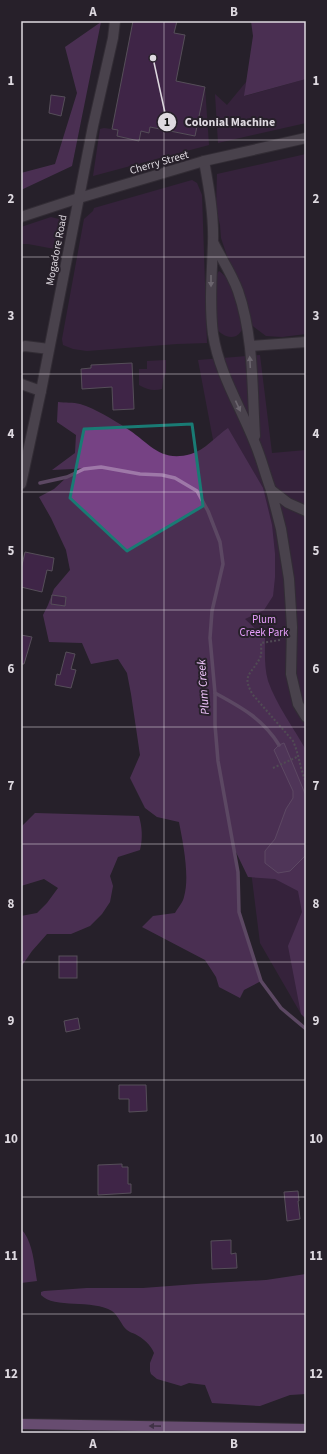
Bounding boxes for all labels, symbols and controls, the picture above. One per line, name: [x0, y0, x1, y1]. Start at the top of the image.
text: A: [88, 3, 97, 21]
text: B: [230, 3, 238, 21]
text: 1: [8, 72, 15, 90]
text: 1: [313, 72, 320, 90]
callout: Colonial Machine: [157, 110, 283, 134]
text: 1: [164, 114, 170, 131]
text: Colonial Machine: [185, 114, 275, 131]
street label: Cherry Street: [128, 147, 191, 178]
text: 2: [8, 190, 15, 208]
text: 2: [313, 190, 320, 208]
street label: Mogadore Road: [42, 213, 71, 287]
one-way arrow: [208, 275, 214, 288]
text: 3: [8, 307, 15, 325]
text: 3: [313, 307, 320, 325]
one-way arrow: [247, 356, 254, 368]
one-way arrow: [235, 400, 241, 411]
text: 4: [8, 425, 15, 443]
text: 4: [313, 425, 320, 443]
text: 5: [8, 542, 15, 560]
text: 5: [313, 542, 320, 560]
park label: Plum Creek Park: [239, 612, 289, 640]
water label: Plum Creek: [193, 658, 214, 715]
text: 6: [8, 660, 15, 678]
text: 6: [313, 660, 320, 678]
text: 7: [8, 777, 15, 795]
text: 7: [313, 777, 320, 795]
text: 8: [8, 895, 15, 913]
text: 8: [313, 895, 320, 913]
text: 9: [8, 1012, 15, 1030]
text: 9: [313, 1012, 320, 1030]
text: 10: [4, 1130, 18, 1148]
text: 10: [309, 1130, 323, 1148]
text: 11: [4, 1247, 18, 1265]
text: 11: [309, 1247, 323, 1265]
text: 12: [4, 1365, 18, 1383]
text: 12: [309, 1365, 323, 1383]
one-way arrow: [148, 1423, 161, 1429]
text: A: [88, 1435, 97, 1453]
text: B: [230, 1435, 238, 1453]

